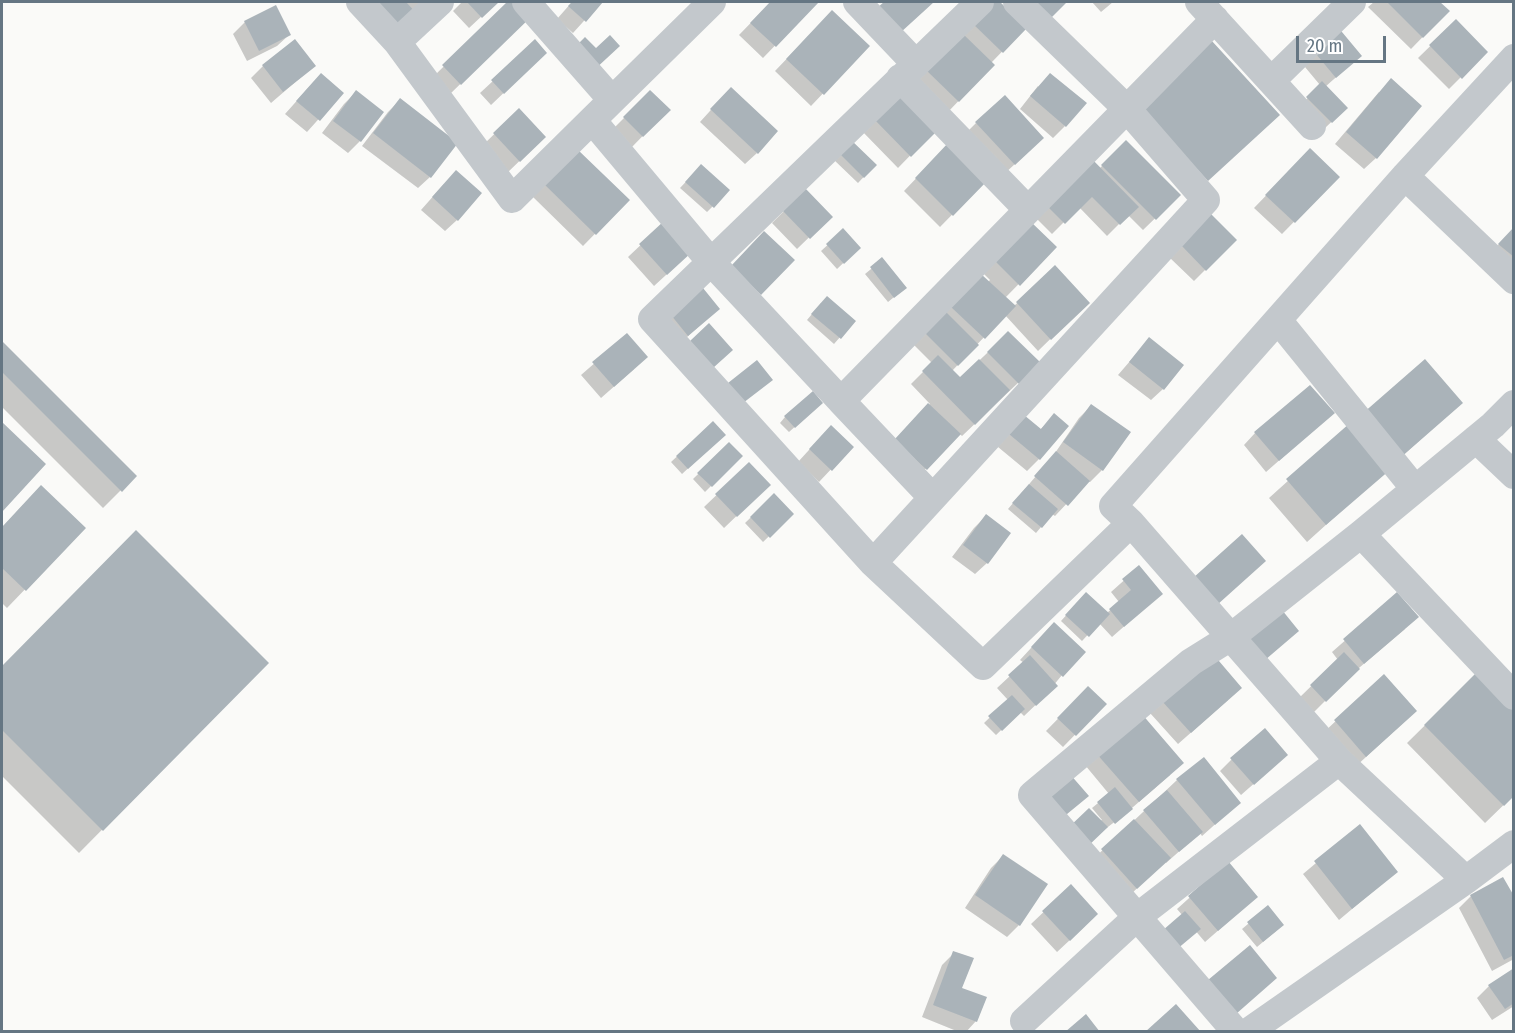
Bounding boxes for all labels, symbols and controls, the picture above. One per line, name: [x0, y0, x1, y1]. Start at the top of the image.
scale bar: [1299, 24, 1389, 62]
text: 20 m: [1307, 35, 1342, 57]

